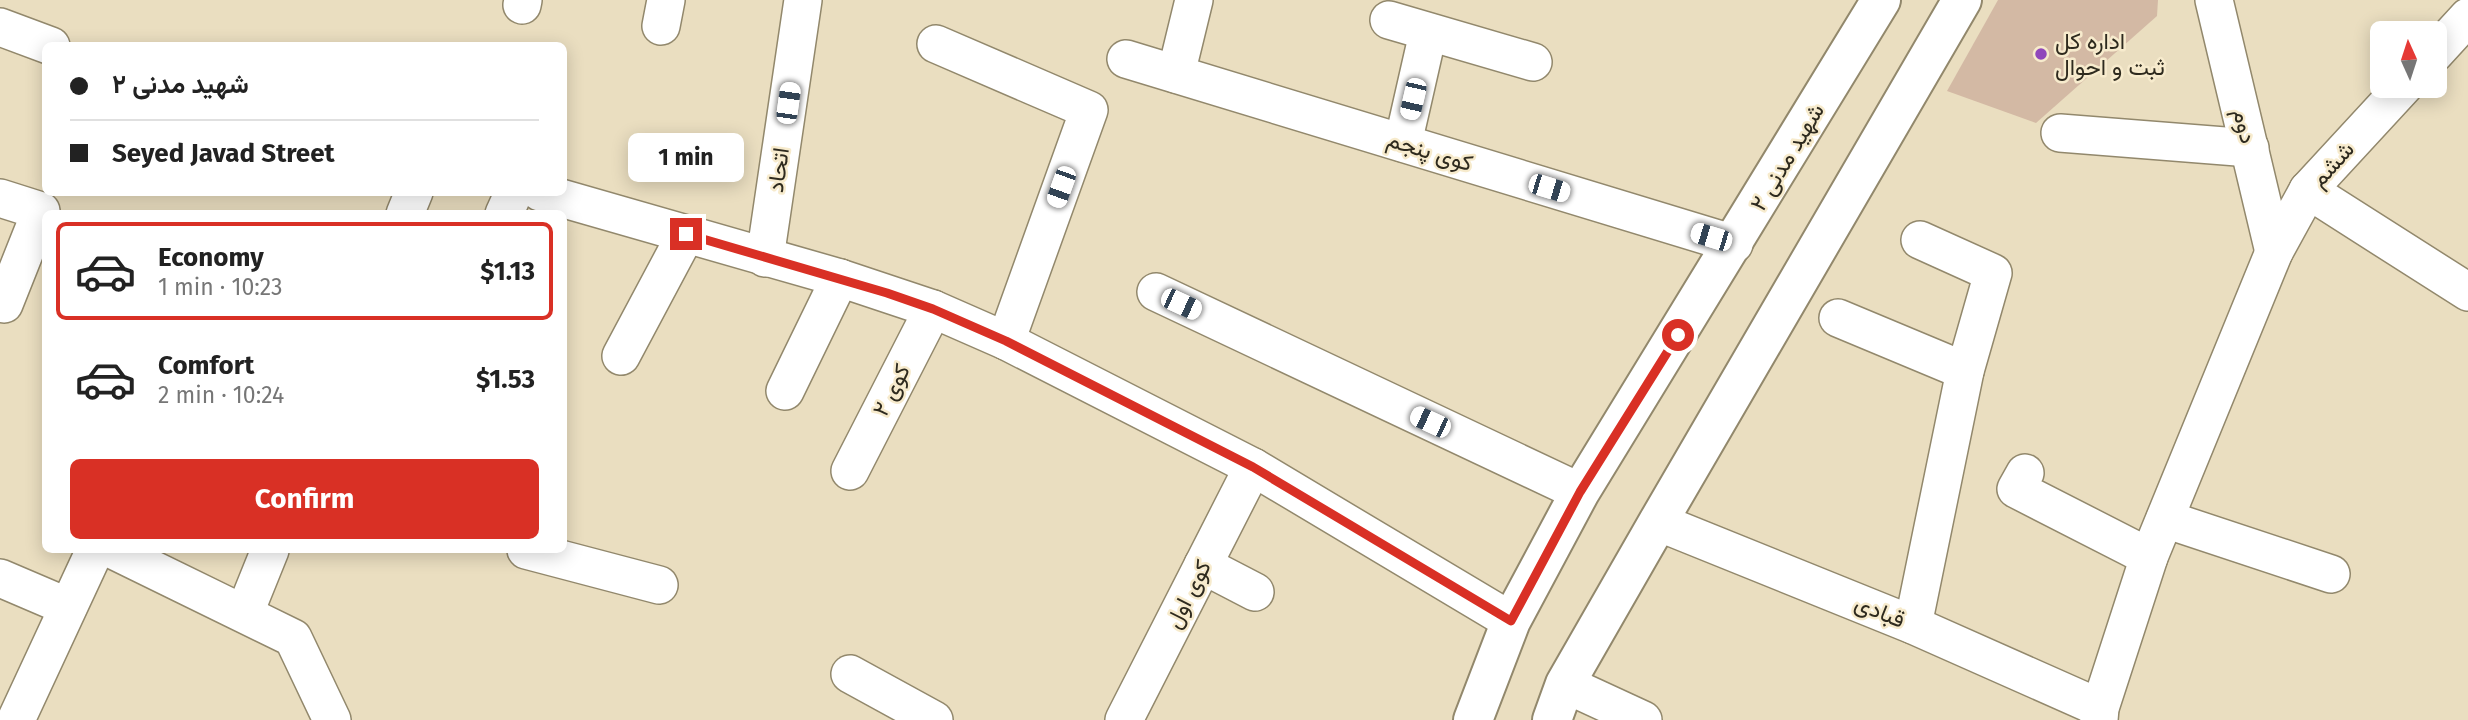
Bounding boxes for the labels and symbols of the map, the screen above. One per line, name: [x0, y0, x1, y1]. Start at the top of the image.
north arrow: [2370, 21, 2446, 98]
place label: اداره کل ثبت و احوال: [2055, 27, 2165, 82]
marker: اداره کل ثبت و احوال: [2033, 46, 2049, 62]
car: [1399, 76, 1428, 122]
car: [775, 81, 802, 125]
street label: شهید مدنی ۲: [1744, 98, 1831, 216]
street label: دوم: [2226, 106, 2263, 147]
street label: کوی پنجم: [1383, 125, 1476, 179]
callout: 1 min: [628, 132, 744, 182]
street label: ششم: [2304, 135, 2361, 193]
street label: اتحاد: [761, 146, 795, 194]
car: [1044, 164, 1079, 210]
car: [1526, 172, 1573, 204]
route end: [670, 218, 702, 250]
car: [1688, 221, 1735, 253]
car: [1158, 286, 1205, 322]
route start: [1662, 319, 1694, 351]
street label: کوی ۲: [866, 359, 917, 421]
car: [1407, 404, 1454, 440]
street label: کوی اول: [1159, 555, 1218, 633]
street label: قبادی: [1851, 588, 1909, 634]

